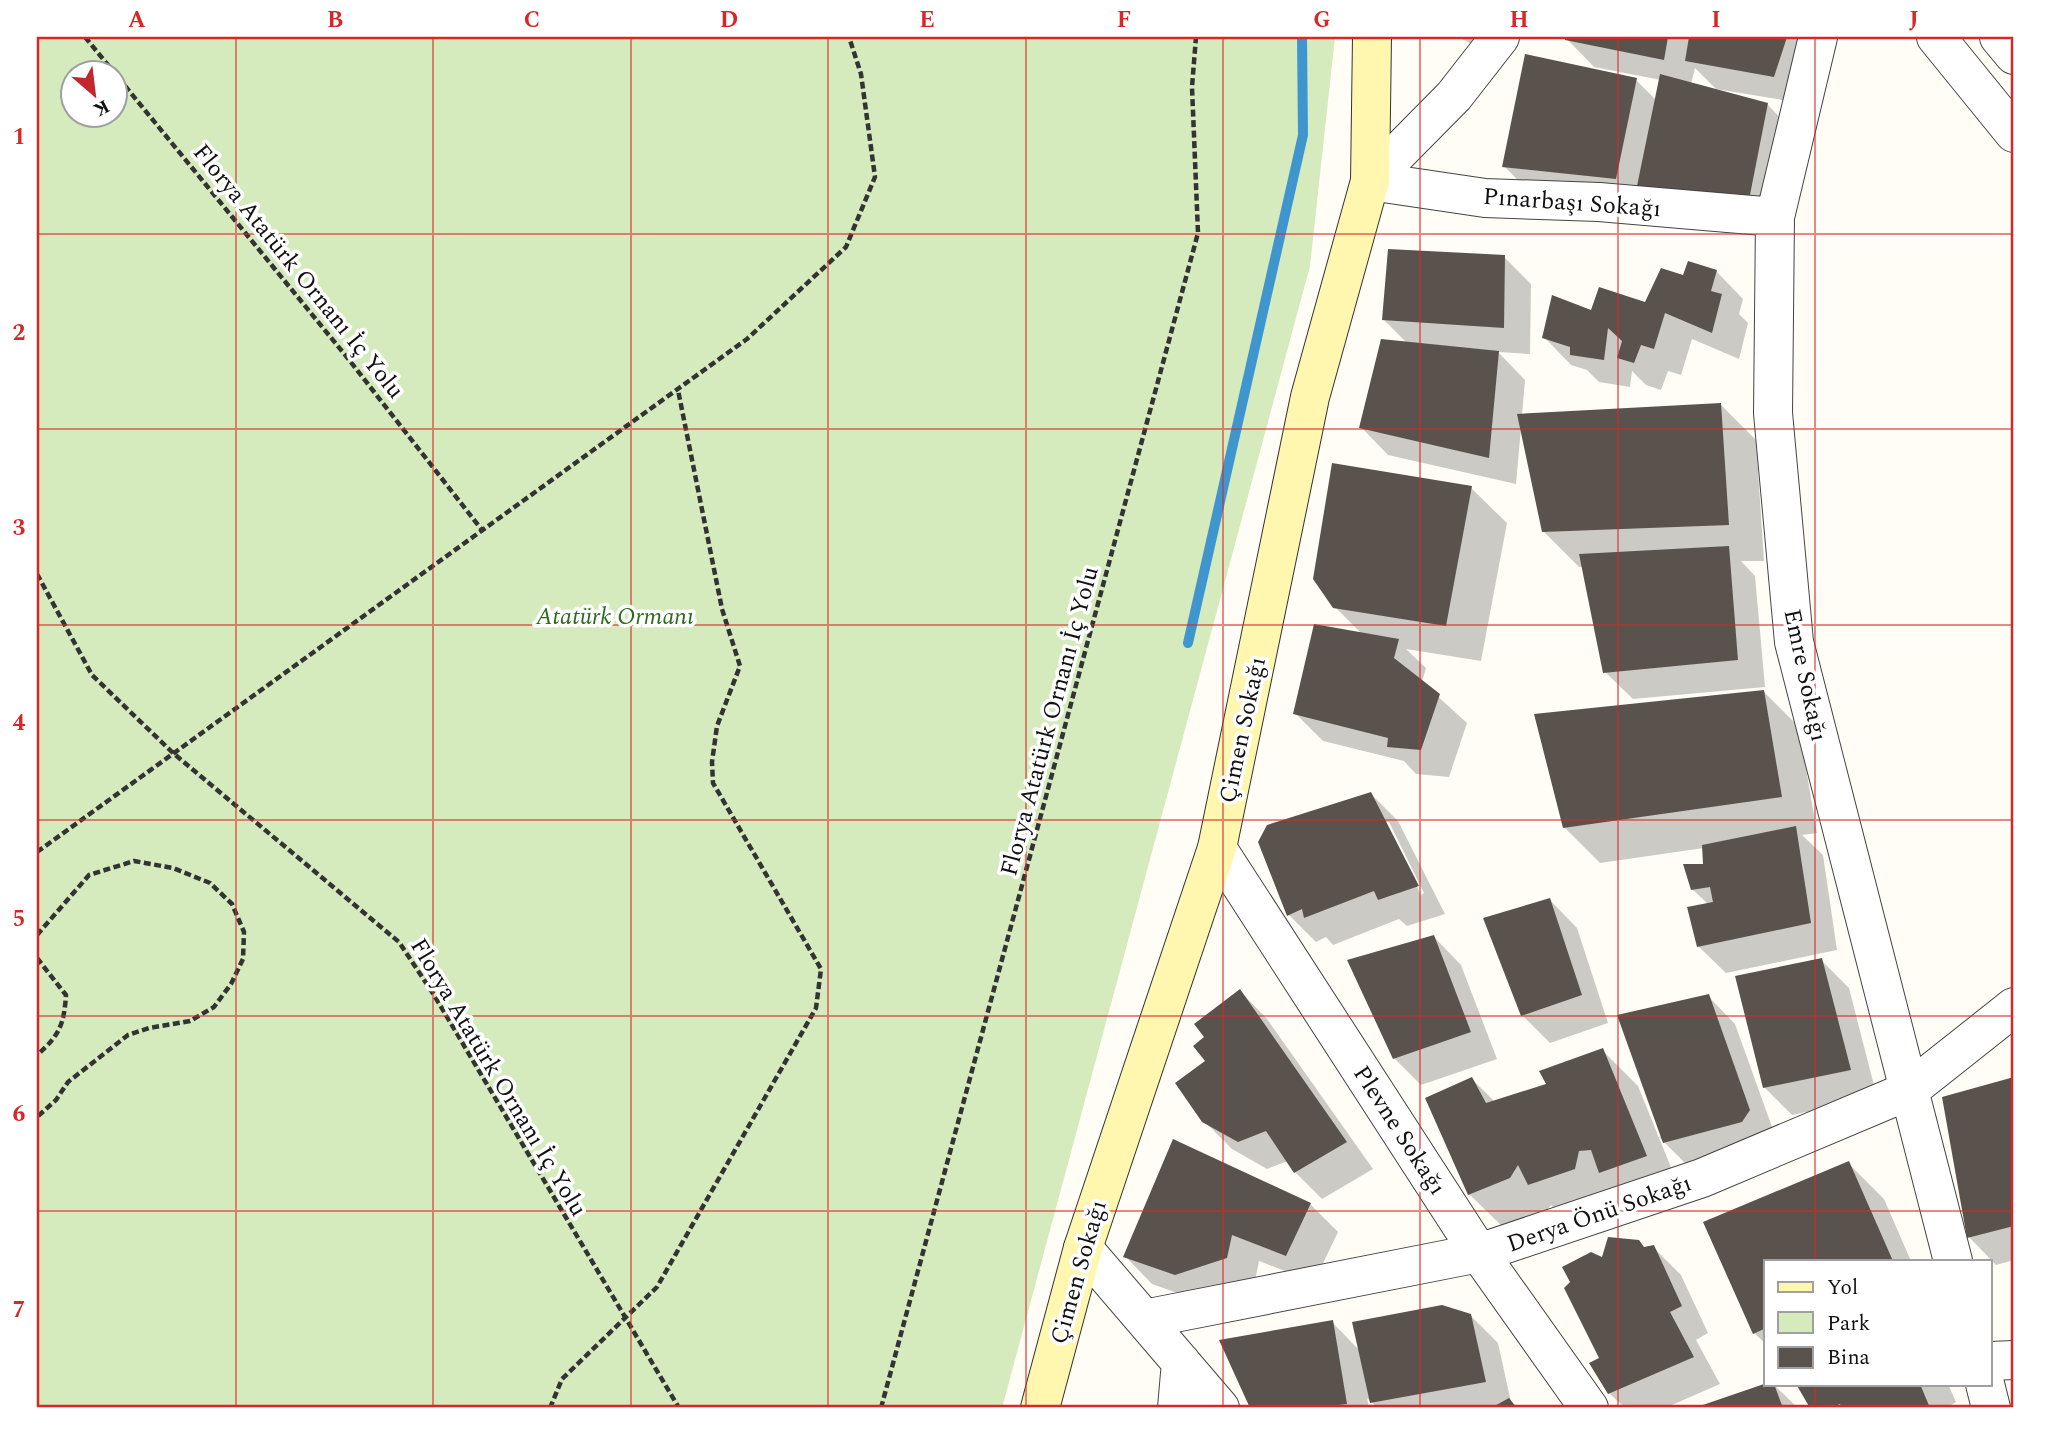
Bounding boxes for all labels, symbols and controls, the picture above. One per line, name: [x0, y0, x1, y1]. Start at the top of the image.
text: A: [128, 3, 146, 38]
text: B: [327, 3, 343, 38]
text: C: [524, 3, 540, 38]
text: D: [720, 3, 738, 38]
text: E: [919, 3, 935, 38]
text: F: [1117, 3, 1131, 38]
text: G: [1313, 3, 1331, 38]
text: H: [1509, 3, 1529, 38]
text: I: [1711, 3, 1721, 38]
text: J: [1909, 3, 1919, 38]
north arrow: [60, 60, 130, 130]
text: K: [88, 91, 115, 124]
text: 1: [13, 120, 25, 155]
street label: Florya Atatürk Ornanı İç Yolu: [184, 136, 413, 407]
street label: Pınarbaşı Sokağı: [1482, 179, 1662, 227]
text: 2: [13, 316, 26, 351]
text: 3: [13, 511, 26, 546]
street label: Florya Atatürk Ornanı İç Yolu: [991, 562, 1109, 880]
park label: Atatürk Ormanı: [535, 599, 694, 635]
street label: Emre Sokağı: [1773, 605, 1837, 745]
street label: Çimen Sokağı: [1210, 654, 1276, 807]
text: 4: [13, 706, 26, 741]
text: 5: [13, 902, 25, 937]
street label: Florya Atatürk Ornanı İç Yolu: [401, 931, 596, 1224]
street label: Plevne Sokağı: [1344, 1058, 1455, 1203]
text: 6: [13, 1097, 26, 1132]
street label: Derya Önü Sokağı: [1502, 1165, 1697, 1262]
street label: Çimen Sokağı: [1041, 1196, 1117, 1349]
legend: [1764, 1260, 1992, 1386]
text: Yol: [1827, 1272, 1858, 1304]
text: 7: [13, 1293, 25, 1328]
text: Park: [1827, 1308, 1871, 1340]
text: Bina: [1827, 1342, 1871, 1374]

